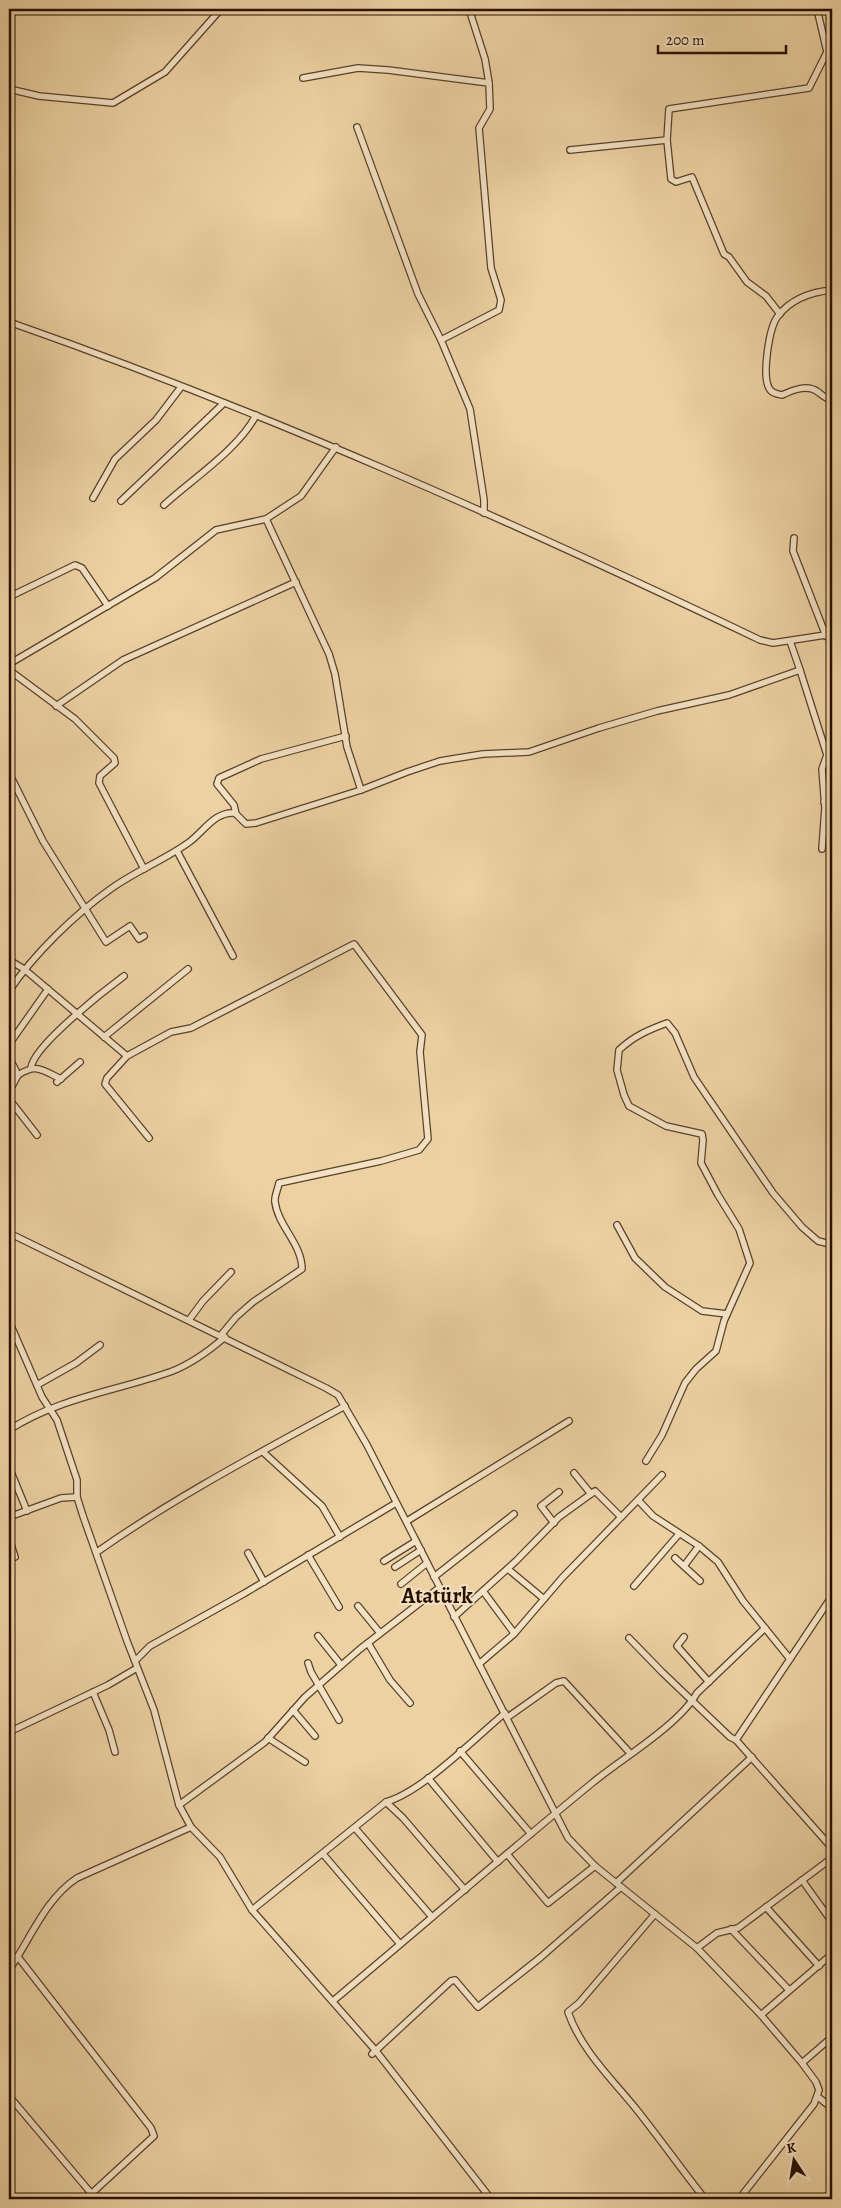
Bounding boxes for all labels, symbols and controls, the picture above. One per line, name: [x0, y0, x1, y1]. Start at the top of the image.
scale bar: [658, 22, 786, 54]
text: 200 m: [666, 30, 705, 50]
district label: Atatürk: [400, 1581, 473, 1611]
north arrow: [768, 2136, 818, 2186]
text: K: [785, 2137, 799, 2158]

